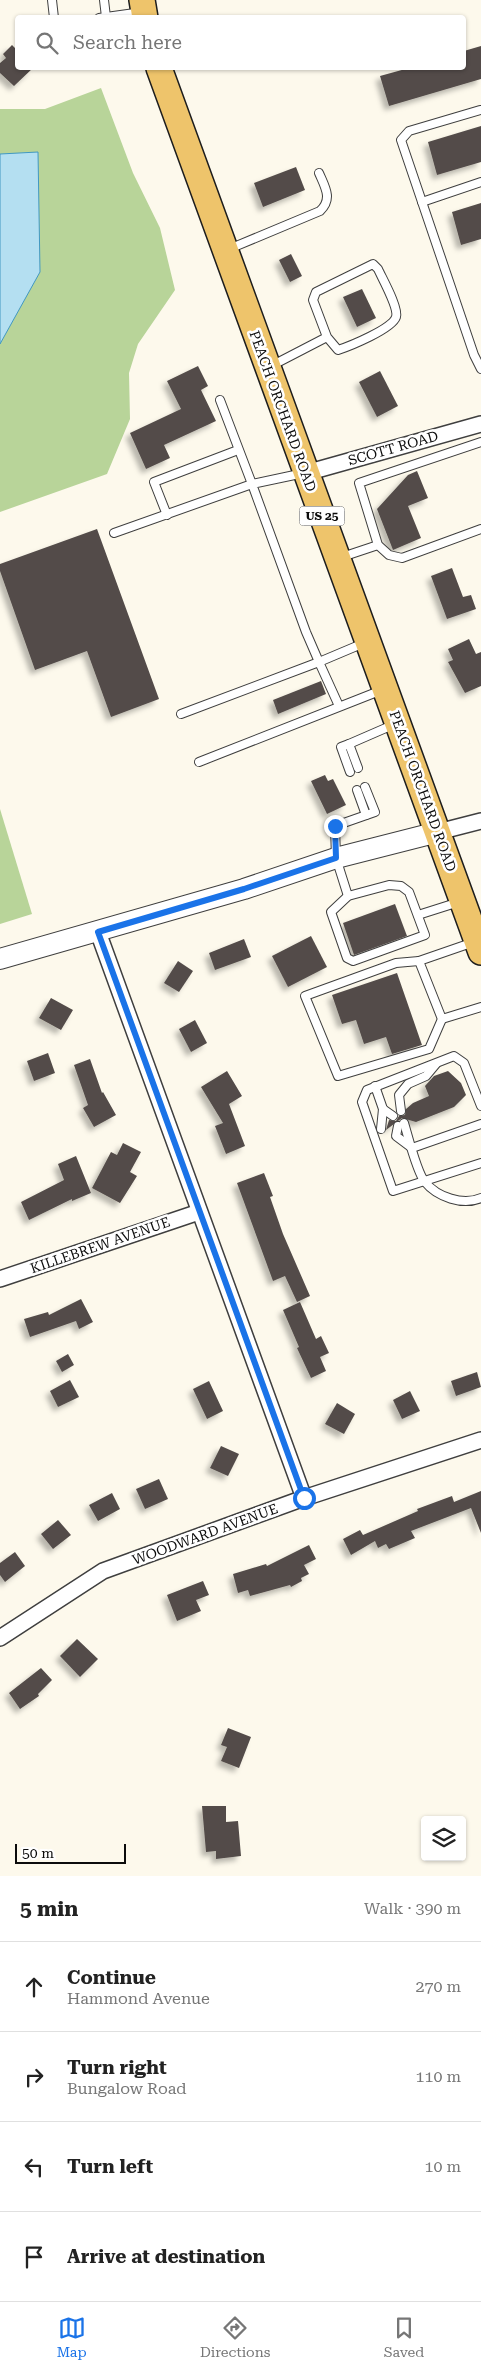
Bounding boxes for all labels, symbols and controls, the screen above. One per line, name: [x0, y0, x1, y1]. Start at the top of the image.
search box: [15, 15, 466, 70]
icon: search: [33, 29, 61, 57]
text: Search here: [73, 31, 182, 54]
street label: PEACH ORCHARD ROAD: [246, 328, 320, 494]
street label: SCOTT ROAD: [346, 427, 440, 469]
road number: US 25: [300, 506, 344, 526]
street label: PEACH ORCHARD ROAD: [386, 708, 460, 874]
route end: [324, 815, 347, 838]
street label: KILLEBREW AVENUE: [28, 1214, 172, 1276]
route start: [293, 1487, 316, 1510]
street label: WOODWARD AVENUE: [130, 1500, 280, 1568]
map controls: [421, 1816, 466, 1861]
button: layers: [421, 1816, 466, 1861]
scale bar: [15, 1841, 126, 1864]
text: 50 m: [22, 1845, 54, 1861]
text: 5 min: [20, 1897, 78, 1921]
text: Walk · 390 m: [364, 1899, 461, 1918]
text: Continue: [67, 1966, 156, 1989]
icon: ahead: [20, 1973, 48, 2001]
text: 270 m: [415, 1977, 461, 1996]
text: Hammond Avenue: [67, 1989, 210, 2008]
text: Turn right: [67, 2056, 167, 2079]
icon: right: [20, 2063, 48, 2091]
text: 110 m: [415, 2067, 461, 2086]
text: Bungalow Road: [67, 2079, 186, 2098]
icon: left: [20, 2153, 48, 2181]
text: Turn left: [67, 2155, 153, 2178]
text: 10 m: [424, 2157, 461, 2176]
icon: arrive: [20, 2243, 48, 2271]
text: Arrive at destination: [67, 2245, 265, 2268]
tab: Map: [57, 2314, 87, 2360]
tab: Directions: [200, 2314, 270, 2360]
tab: Saved: [384, 2314, 424, 2360]

